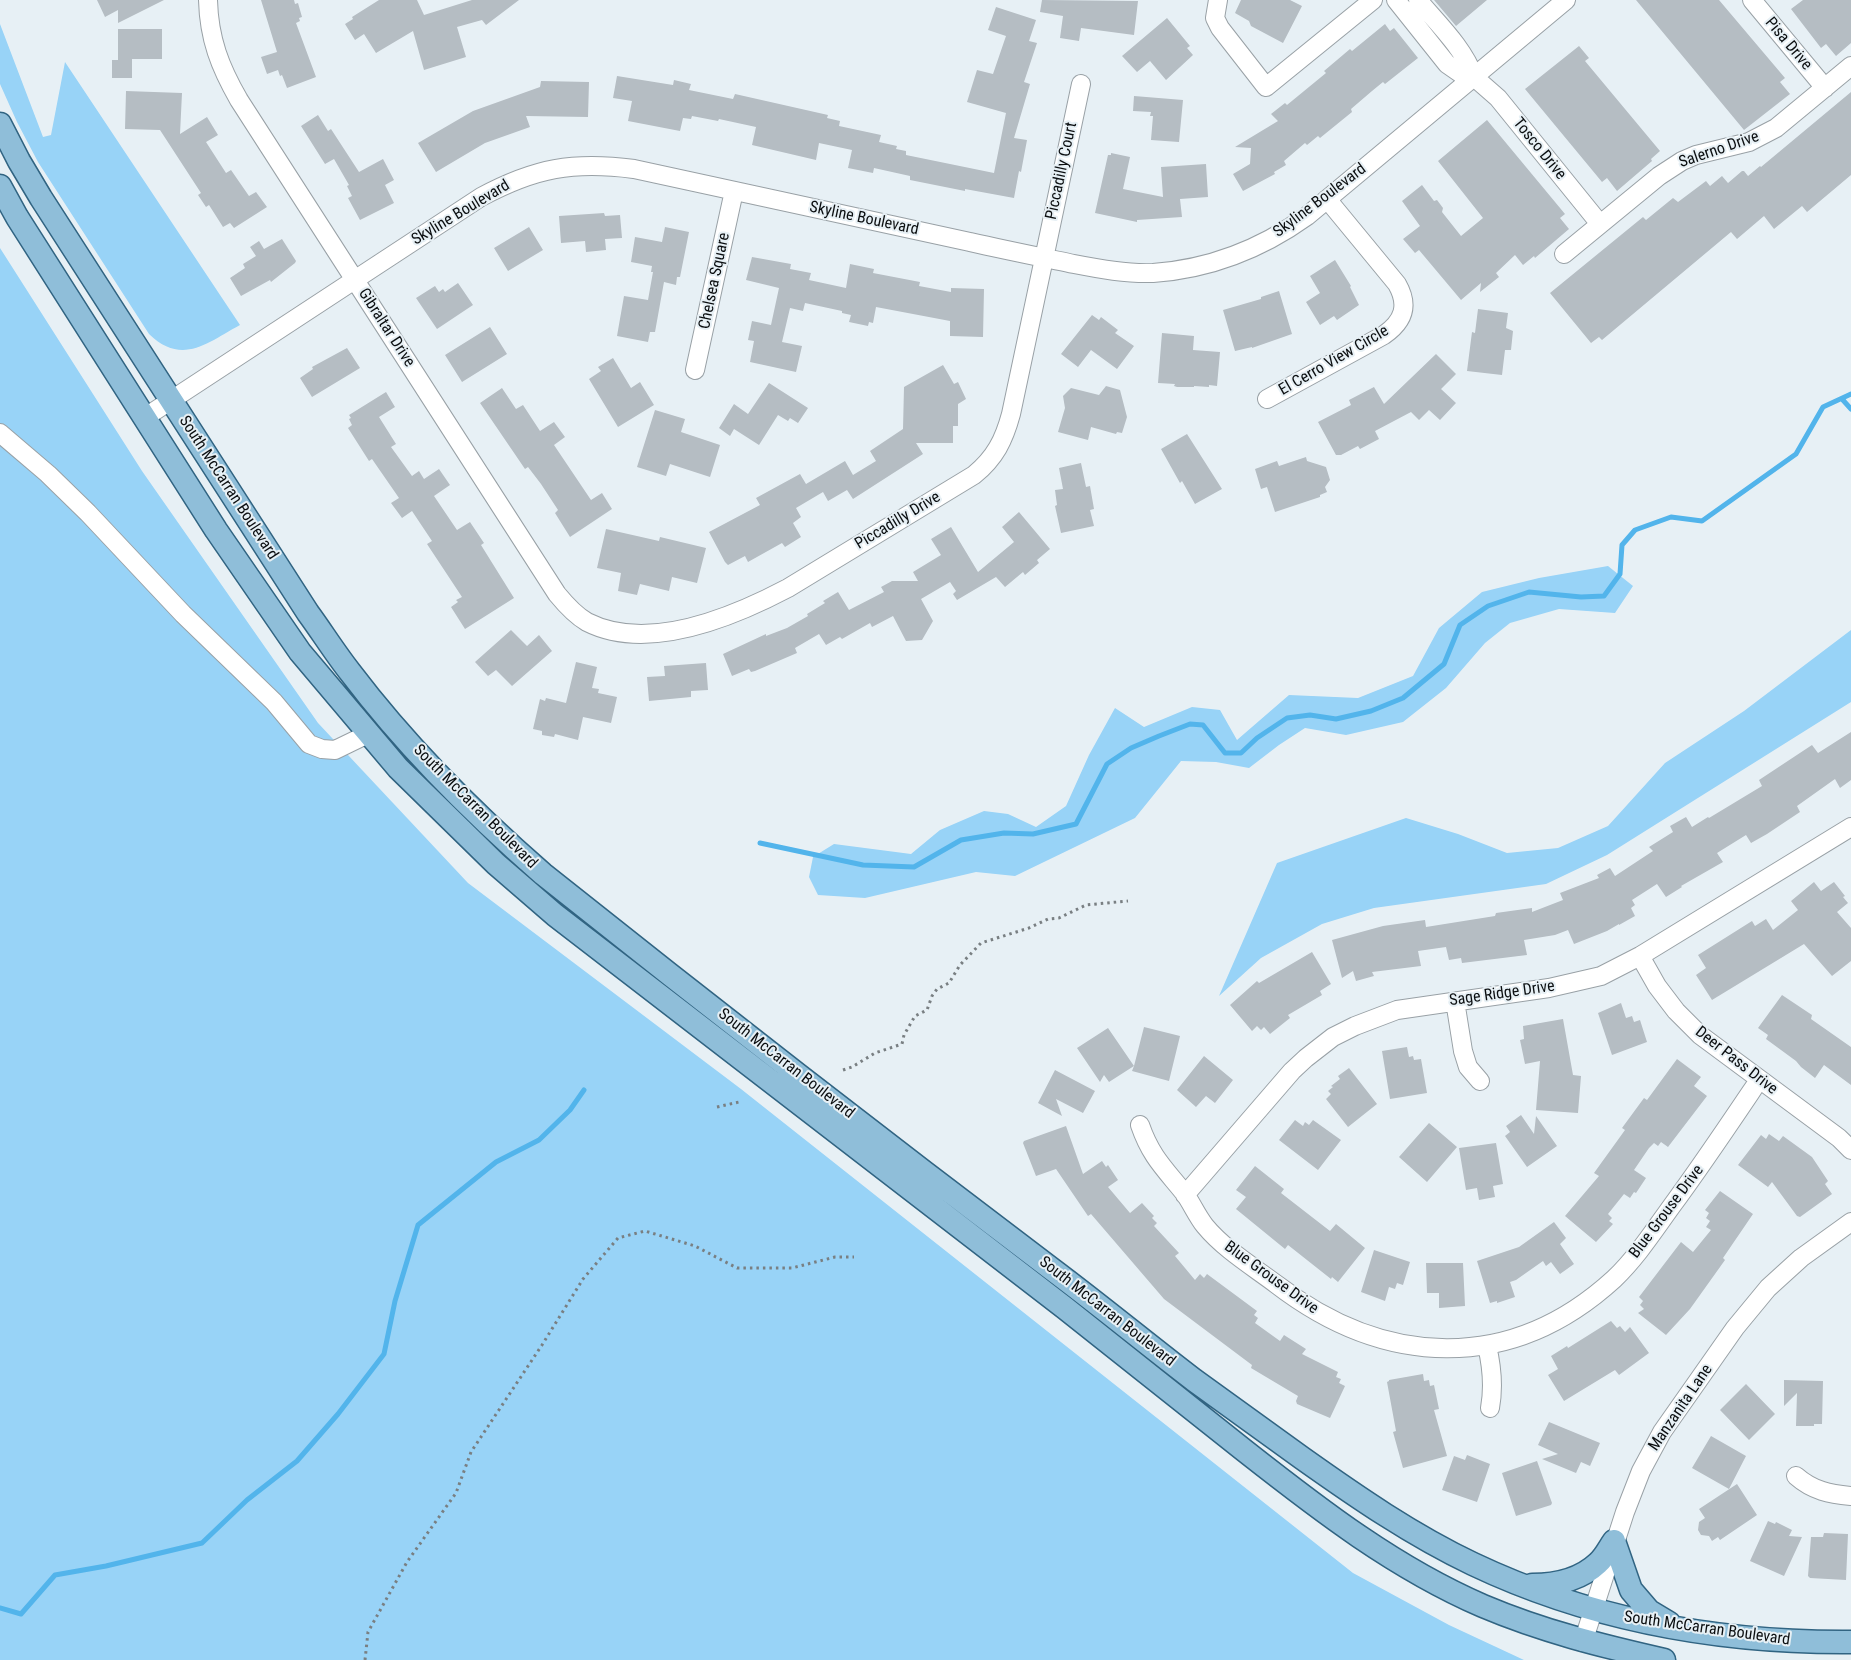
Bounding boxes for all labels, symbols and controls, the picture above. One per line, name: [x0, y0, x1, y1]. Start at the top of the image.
street label: Pisa Drive: [1760, 14, 1816, 74]
street label: Tosco Drive: [1508, 114, 1570, 184]
street label: Piccadilly Court: [1042, 121, 1082, 221]
street label: Salerno Drive: [1676, 127, 1762, 173]
street label: Skyline Boulevard: [1270, 160, 1370, 242]
street label: Skyline Boulevard: [408, 176, 514, 250]
street label: Skyline Boulevard: [808, 198, 920, 240]
street label: Chelsea Square: [695, 231, 735, 331]
street label: Gibraltar Drive: [353, 285, 419, 371]
street label: El Cerro View Circle: [1276, 322, 1392, 400]
street label: South McCarran Boulevard: [174, 413, 282, 563]
street label: Piccadilly Drive: [852, 488, 944, 554]
street label: South McCarran Boulevard: [409, 741, 541, 873]
street label: Sage Ridge Drive: [1448, 977, 1556, 1011]
street label: South McCarran Boulevard: [714, 1005, 858, 1123]
street label: Deer Pass Drive: [1691, 1023, 1781, 1099]
street label: Blue Grouse Drive: [1626, 1162, 1708, 1262]
street label: Blue Grouse Drive: [1220, 1237, 1322, 1319]
street label: South McCarran Boulevard: [1035, 1253, 1179, 1371]
street label: Manzanita Lane: [1645, 1361, 1717, 1455]
street label: South McCarran Boulevard: [1623, 1608, 1791, 1650]

